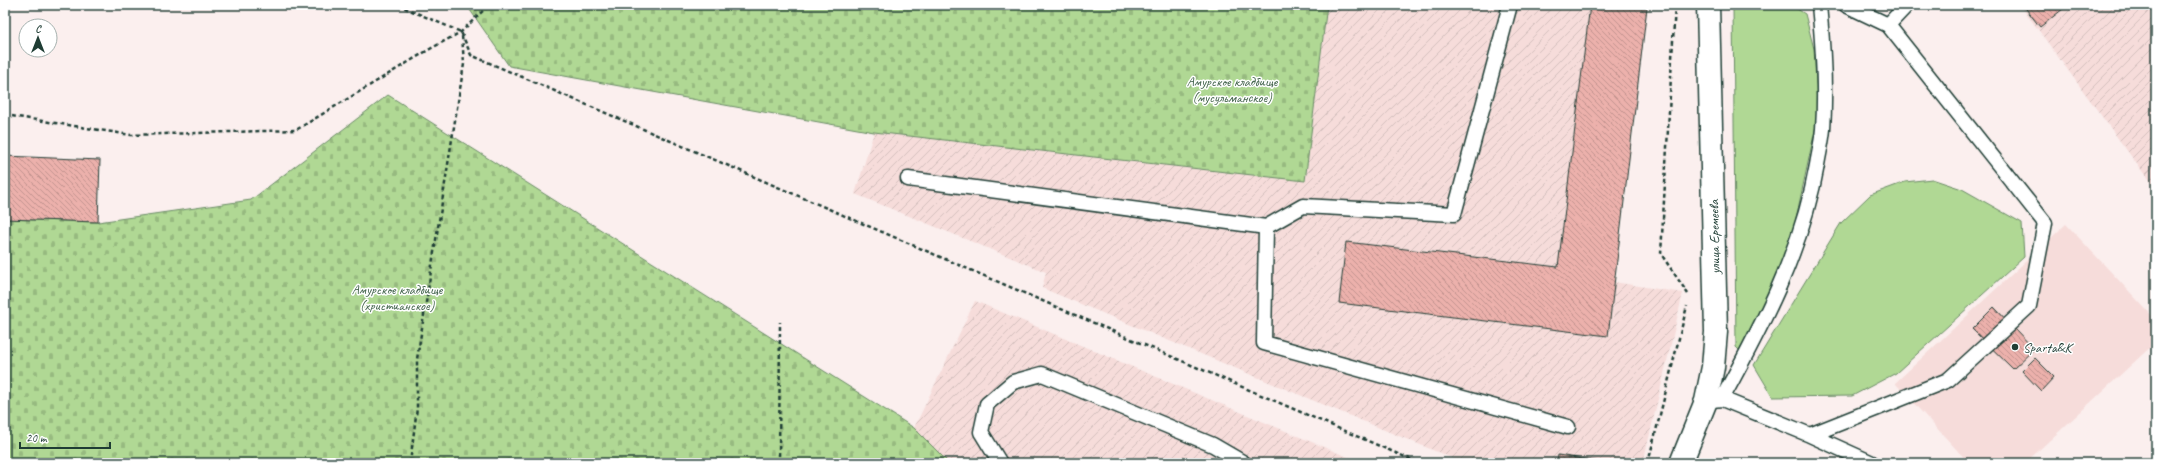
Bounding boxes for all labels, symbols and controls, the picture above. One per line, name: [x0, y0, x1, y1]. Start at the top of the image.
north arrow: [18, 18, 58, 58]
text: С: [35, 21, 42, 35]
park label: Амурское кладбище (мусульманское): [1187, 73, 1279, 106]
street label: улица Еремеева: [1705, 199, 1724, 275]
park label: Амурское кладбище (христианское): [352, 281, 444, 314]
place label: Sparta&K: [2023, 339, 2074, 356]
marker: Sparta&K: [2010, 342, 2020, 352]
scale bar: [20, 424, 110, 450]
text: 20 m: [26, 430, 48, 446]

